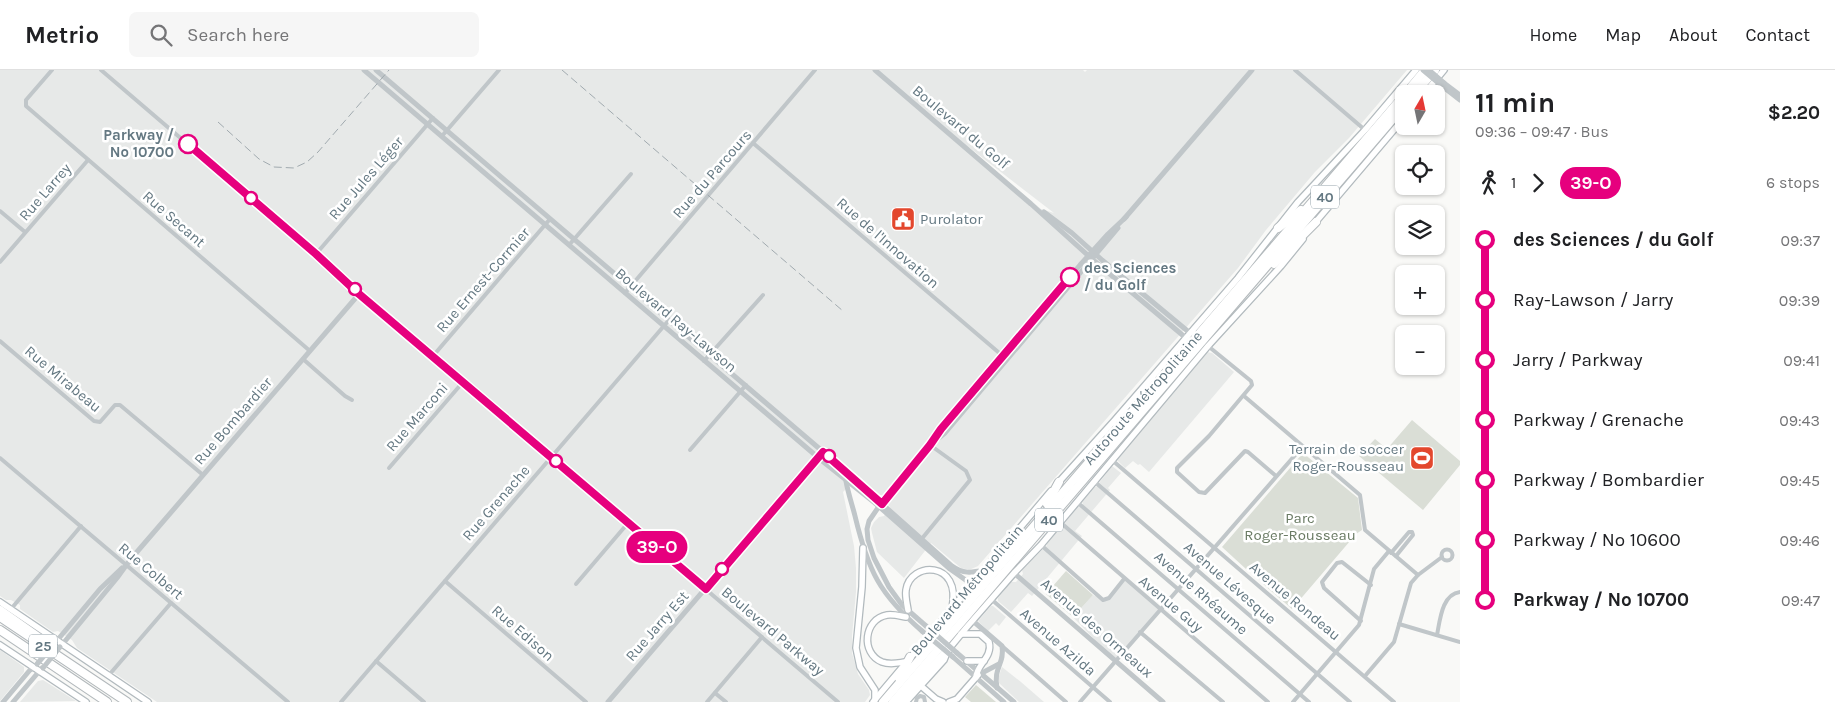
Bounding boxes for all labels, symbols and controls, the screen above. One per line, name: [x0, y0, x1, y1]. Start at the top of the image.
search box: [129, 12, 479, 57]
text: Metrio: [25, 21, 99, 49]
icon: search: [147, 21, 175, 49]
text: Search here: [187, 24, 289, 46]
text: Home: [1529, 24, 1577, 46]
text: Map: [1605, 24, 1641, 46]
text: About: [1669, 24, 1718, 46]
text: Contact: [1746, 24, 1810, 46]
street label: Boulevard du Golf: [909, 81, 1014, 173]
north arrow: [1395, 85, 1445, 135]
map controls: [1395, 85, 1445, 375]
text: 11 min: [1475, 86, 1555, 119]
text: $2.20: [1768, 102, 1820, 124]
text: 09:36 – 09:47 · Bus: [1475, 122, 1609, 141]
place label: Parkway / No 10700: [103, 126, 174, 161]
street label: Rue du Parcours: [669, 126, 755, 222]
street label: Rue Jules Léger: [325, 132, 407, 223]
marker: Parkway / No 10700: [178, 134, 198, 154]
button: locate: [1395, 145, 1445, 195]
street label: Rue Larrey: [15, 160, 75, 224]
icon: walk: [1475, 169, 1503, 197]
icon: forward: [1524, 169, 1552, 197]
text: 39-O: [1570, 172, 1611, 194]
text: 1: [1511, 173, 1516, 192]
text: 6 stops: [1766, 173, 1820, 192]
road number: 40: [1311, 185, 1339, 208]
street label: Rue Secant: [139, 187, 209, 251]
unlabelled marker: [244, 191, 258, 205]
street label: Rue de l'Innovation: [833, 194, 943, 292]
button: layers: [1395, 205, 1445, 255]
public building icon: Purolator: [890, 206, 916, 232]
place label: Purolator: [920, 210, 983, 228]
street label: Rue Ernest-Cormier: [432, 223, 534, 336]
text: des Sciences / du Golf: [1513, 229, 1713, 251]
text: 09:37: [1781, 231, 1820, 250]
place label: des Sciences / du Golf: [1084, 259, 1176, 294]
street label: Boulevard Ray-Lawson: [612, 264, 740, 376]
button: +: [1395, 265, 1445, 315]
marker: des Sciences / du Golf: [1060, 267, 1080, 287]
unlabelled marker: [348, 282, 362, 296]
text: Ray-Lawson / Jarry: [1513, 289, 1673, 311]
text: 09:39: [1779, 291, 1820, 310]
button: −: [1395, 325, 1445, 375]
street label: Autoroute Métropolitaine: [1080, 327, 1206, 469]
street label: Rue Mirabeau: [21, 342, 105, 416]
text: Jarry / Parkway: [1513, 349, 1643, 371]
text: 09:41: [1783, 351, 1820, 370]
street label: Rue Bombardier: [190, 373, 276, 468]
street label: Rue Marconi: [382, 379, 452, 455]
text: Parkway / Grenache: [1513, 409, 1684, 431]
text: 09:43: [1779, 411, 1820, 430]
place label: Terrain de soccer Roger-Rousseau: [1289, 440, 1405, 475]
sports icon: Terrain de soccer Roger-Rousseau: [1409, 445, 1435, 471]
unlabelled marker: [822, 449, 836, 463]
unlabelled marker: [549, 454, 563, 468]
street label: Rue Grenache: [458, 462, 534, 544]
text: Parkway / Bombardier: [1513, 469, 1704, 491]
text: 09:45: [1780, 471, 1820, 490]
road number: 40: [1035, 508, 1063, 532]
park label: Parc Roger-Rousseau: [1244, 509, 1356, 544]
street label: Boulevard Métropolitain: [907, 521, 1027, 659]
text: Parkway / No 10600: [1513, 529, 1681, 551]
line badge: 39-O: [622, 531, 692, 563]
text: 09:46: [1779, 531, 1820, 550]
text: 39-O: [636, 536, 678, 558]
street label: Avenue Lévesque: [1180, 538, 1280, 628]
street label: Rue Colbert: [115, 539, 187, 603]
street label: Avenue Rhéaume: [1151, 548, 1251, 638]
street label: Avenue Rondeau: [1246, 558, 1344, 644]
unlabelled marker: [715, 562, 729, 576]
street label: Avenue Guy: [1135, 572, 1207, 636]
street label: Avenue des Ormeaux: [1037, 574, 1157, 682]
street label: Boulevard Parkway: [718, 583, 828, 679]
street label: Rue Jarry Est: [622, 587, 693, 665]
text: Parkway / No 10700: [1513, 589, 1689, 611]
text: 09:47: [1781, 591, 1820, 610]
street label: Rue Edison: [488, 601, 558, 665]
street label: Avenue Azilda: [1016, 604, 1100, 680]
road number: 25: [29, 634, 57, 658]

